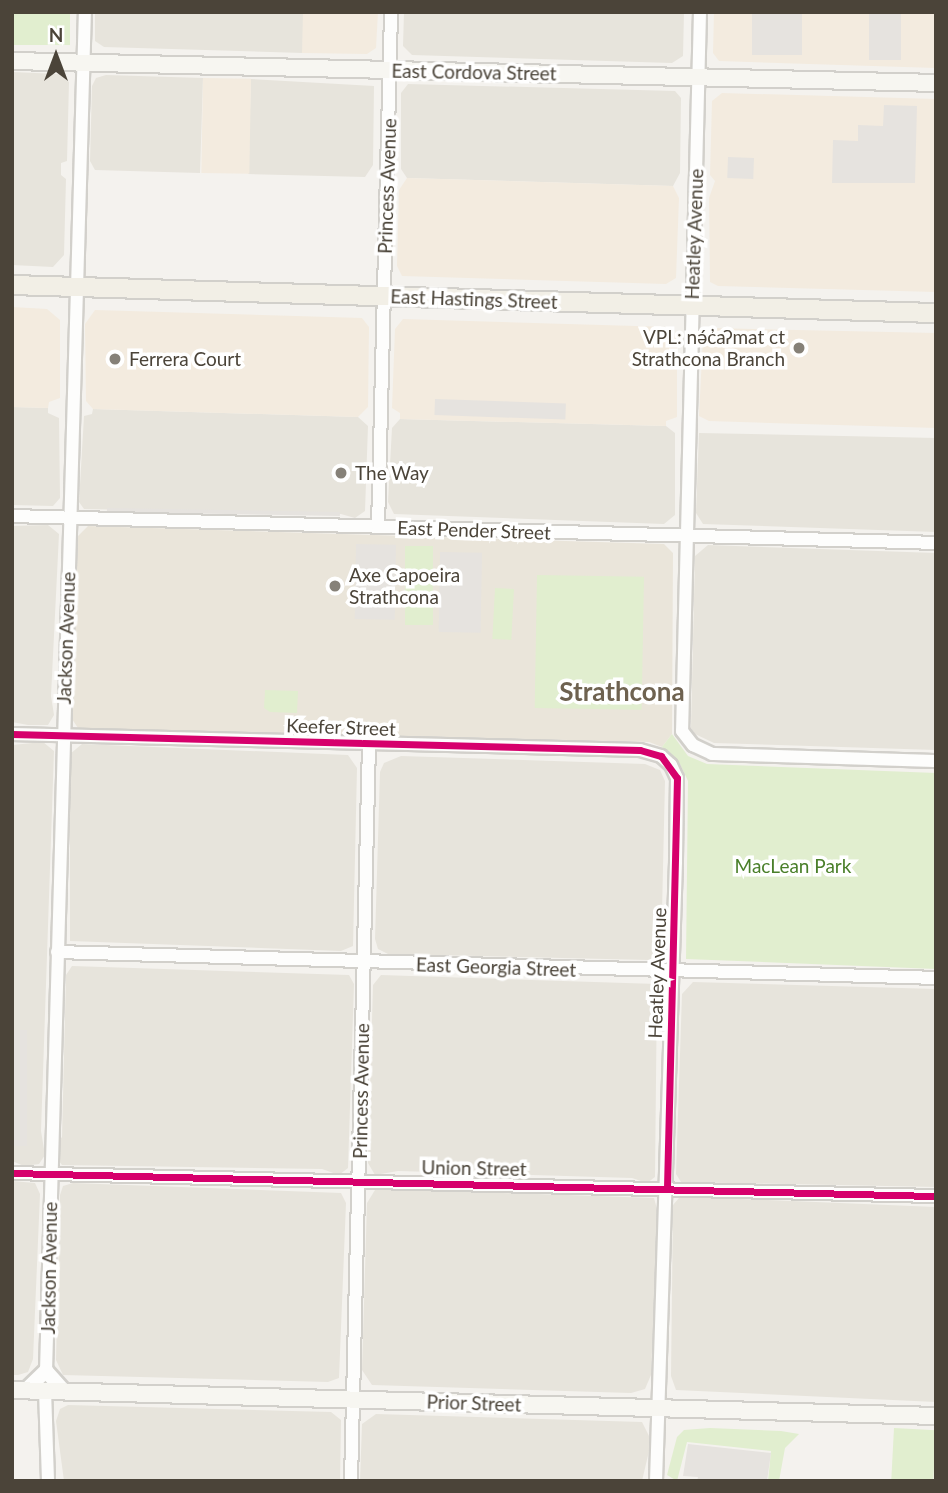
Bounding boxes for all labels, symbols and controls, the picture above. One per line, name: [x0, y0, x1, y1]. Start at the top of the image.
north arrow: [21, 21, 91, 91]
text: N: [49, 23, 63, 46]
street label: East Cordova Street: [391, 59, 557, 85]
street label: Princess Avenue: [373, 117, 401, 255]
street label: Heatley Avenue: [680, 168, 708, 300]
street label: East Hastings Street: [390, 285, 558, 313]
place label: VPL: nə́c̓aʔmat ct Strathcona Branch: [632, 326, 785, 370]
marker: VPL: nə́c̓aʔmat ct Strathcona Branch: [791, 340, 807, 356]
place label: Ferrera Court: [129, 348, 241, 370]
marker: Ferrera Court: [107, 351, 123, 367]
place label: The Way: [355, 462, 429, 484]
marker: The Way: [333, 465, 349, 481]
street label: East Pender Street: [397, 516, 551, 544]
place label: Axe Capoeira Strathcona: [349, 564, 460, 608]
street label: Jackson Avenue: [52, 571, 80, 705]
marker: Axe Capoeira Strathcona: [327, 578, 343, 594]
district label: Strathcona: [559, 676, 685, 708]
street label: Keefer Street: [286, 714, 396, 740]
park label: MacLean Park: [735, 855, 851, 877]
street label: Heatley Avenue: [643, 907, 671, 1039]
street label: East Georgia Street: [416, 953, 576, 981]
street label: Princess Avenue: [348, 1023, 374, 1159]
street label: Union Street: [421, 1156, 527, 1180]
street label: Jackson Avenue: [36, 1201, 62, 1335]
street label: Prior Street: [426, 1390, 522, 1416]

